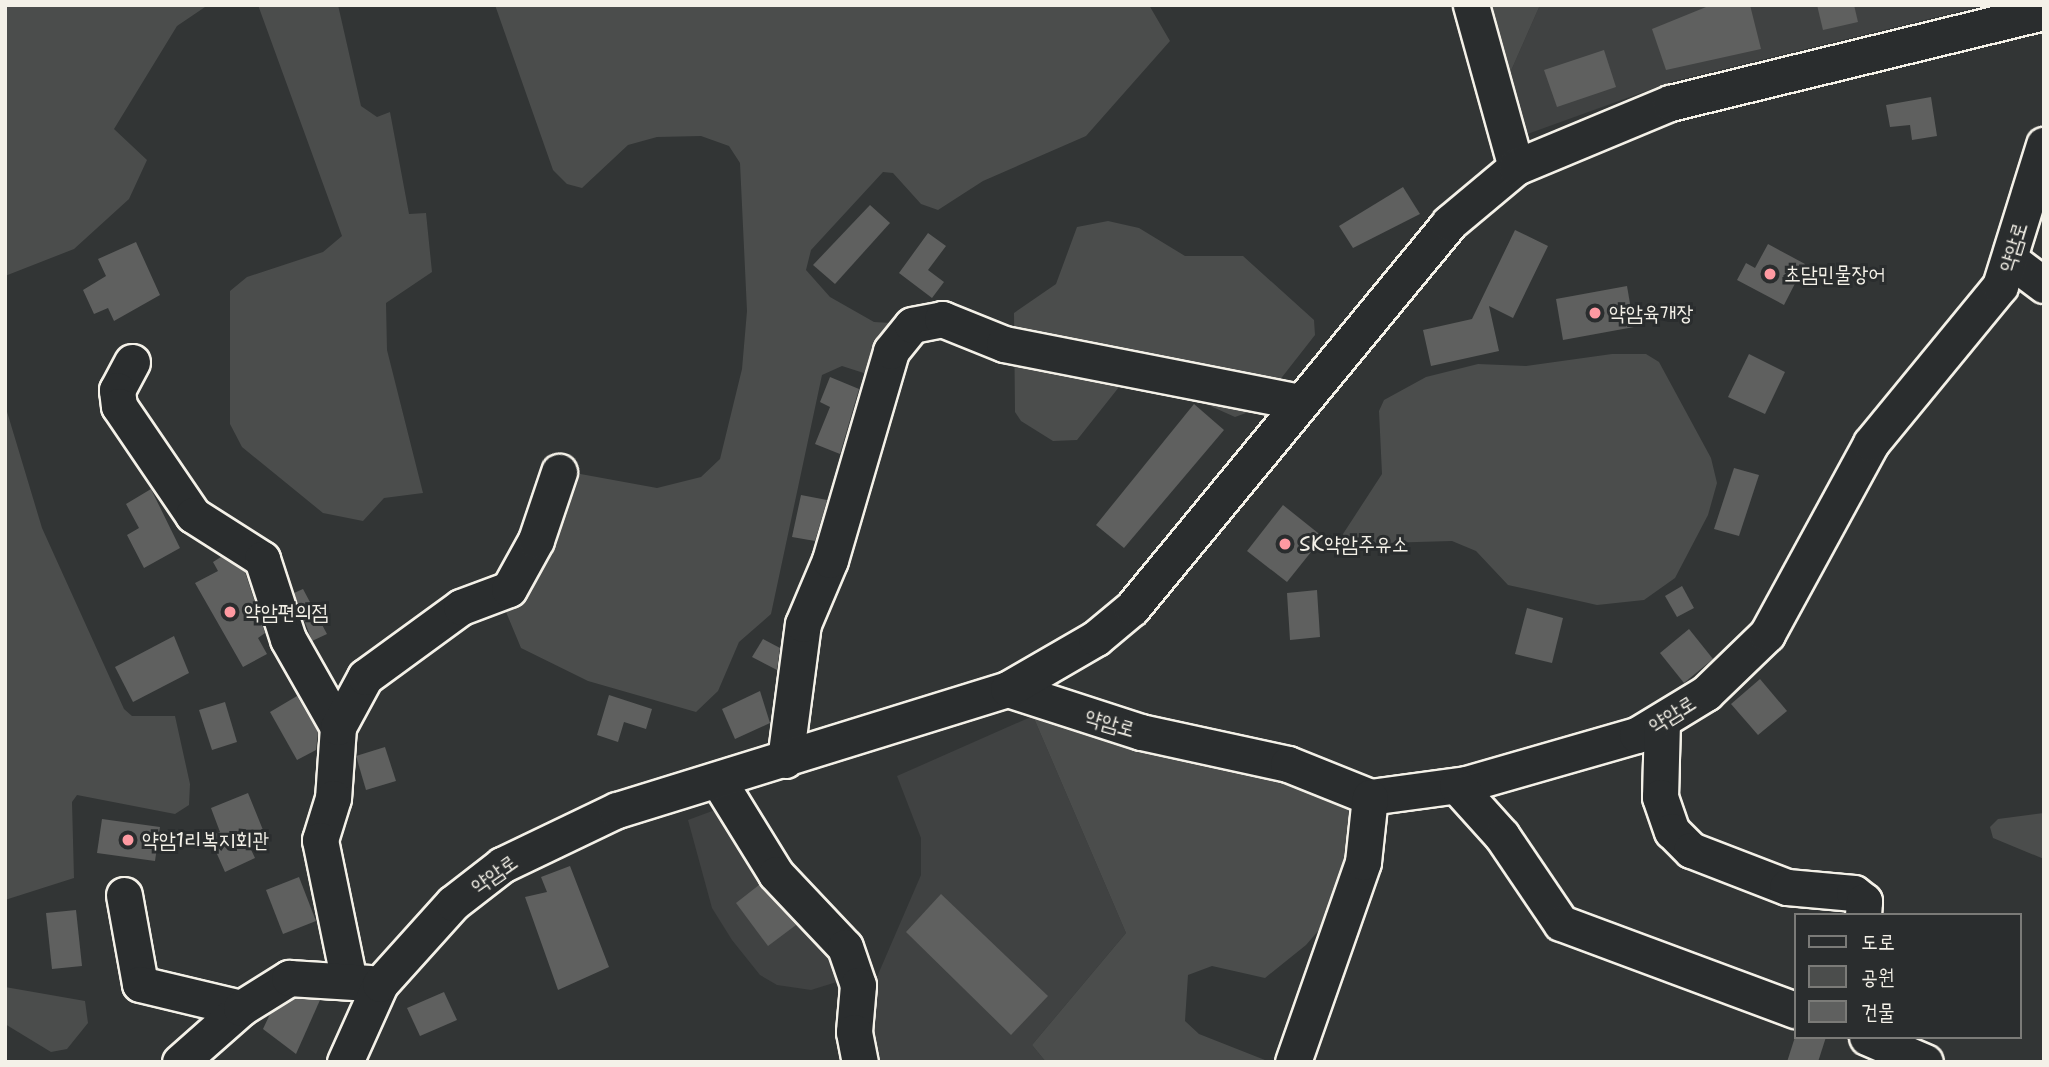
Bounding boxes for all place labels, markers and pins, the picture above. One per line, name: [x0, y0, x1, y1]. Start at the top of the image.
place label: 초담민물장어: [1784, 261, 1885, 287]
marker: 초담민물장어: [1762, 266, 1778, 282]
place label: 약암육개장: [1609, 300, 1693, 326]
marker: 약암육개장: [1587, 305, 1603, 321]
place label: SK약암주유소: [1299, 531, 1409, 557]
marker: SK약암주유소: [1277, 536, 1293, 552]
place label: 약암편의점: [244, 599, 328, 625]
marker: 약암편의점: [222, 604, 238, 620]
place label: 약암1리복지회관: [142, 827, 269, 853]
marker: 약암1리복지회관: [120, 832, 136, 848]

